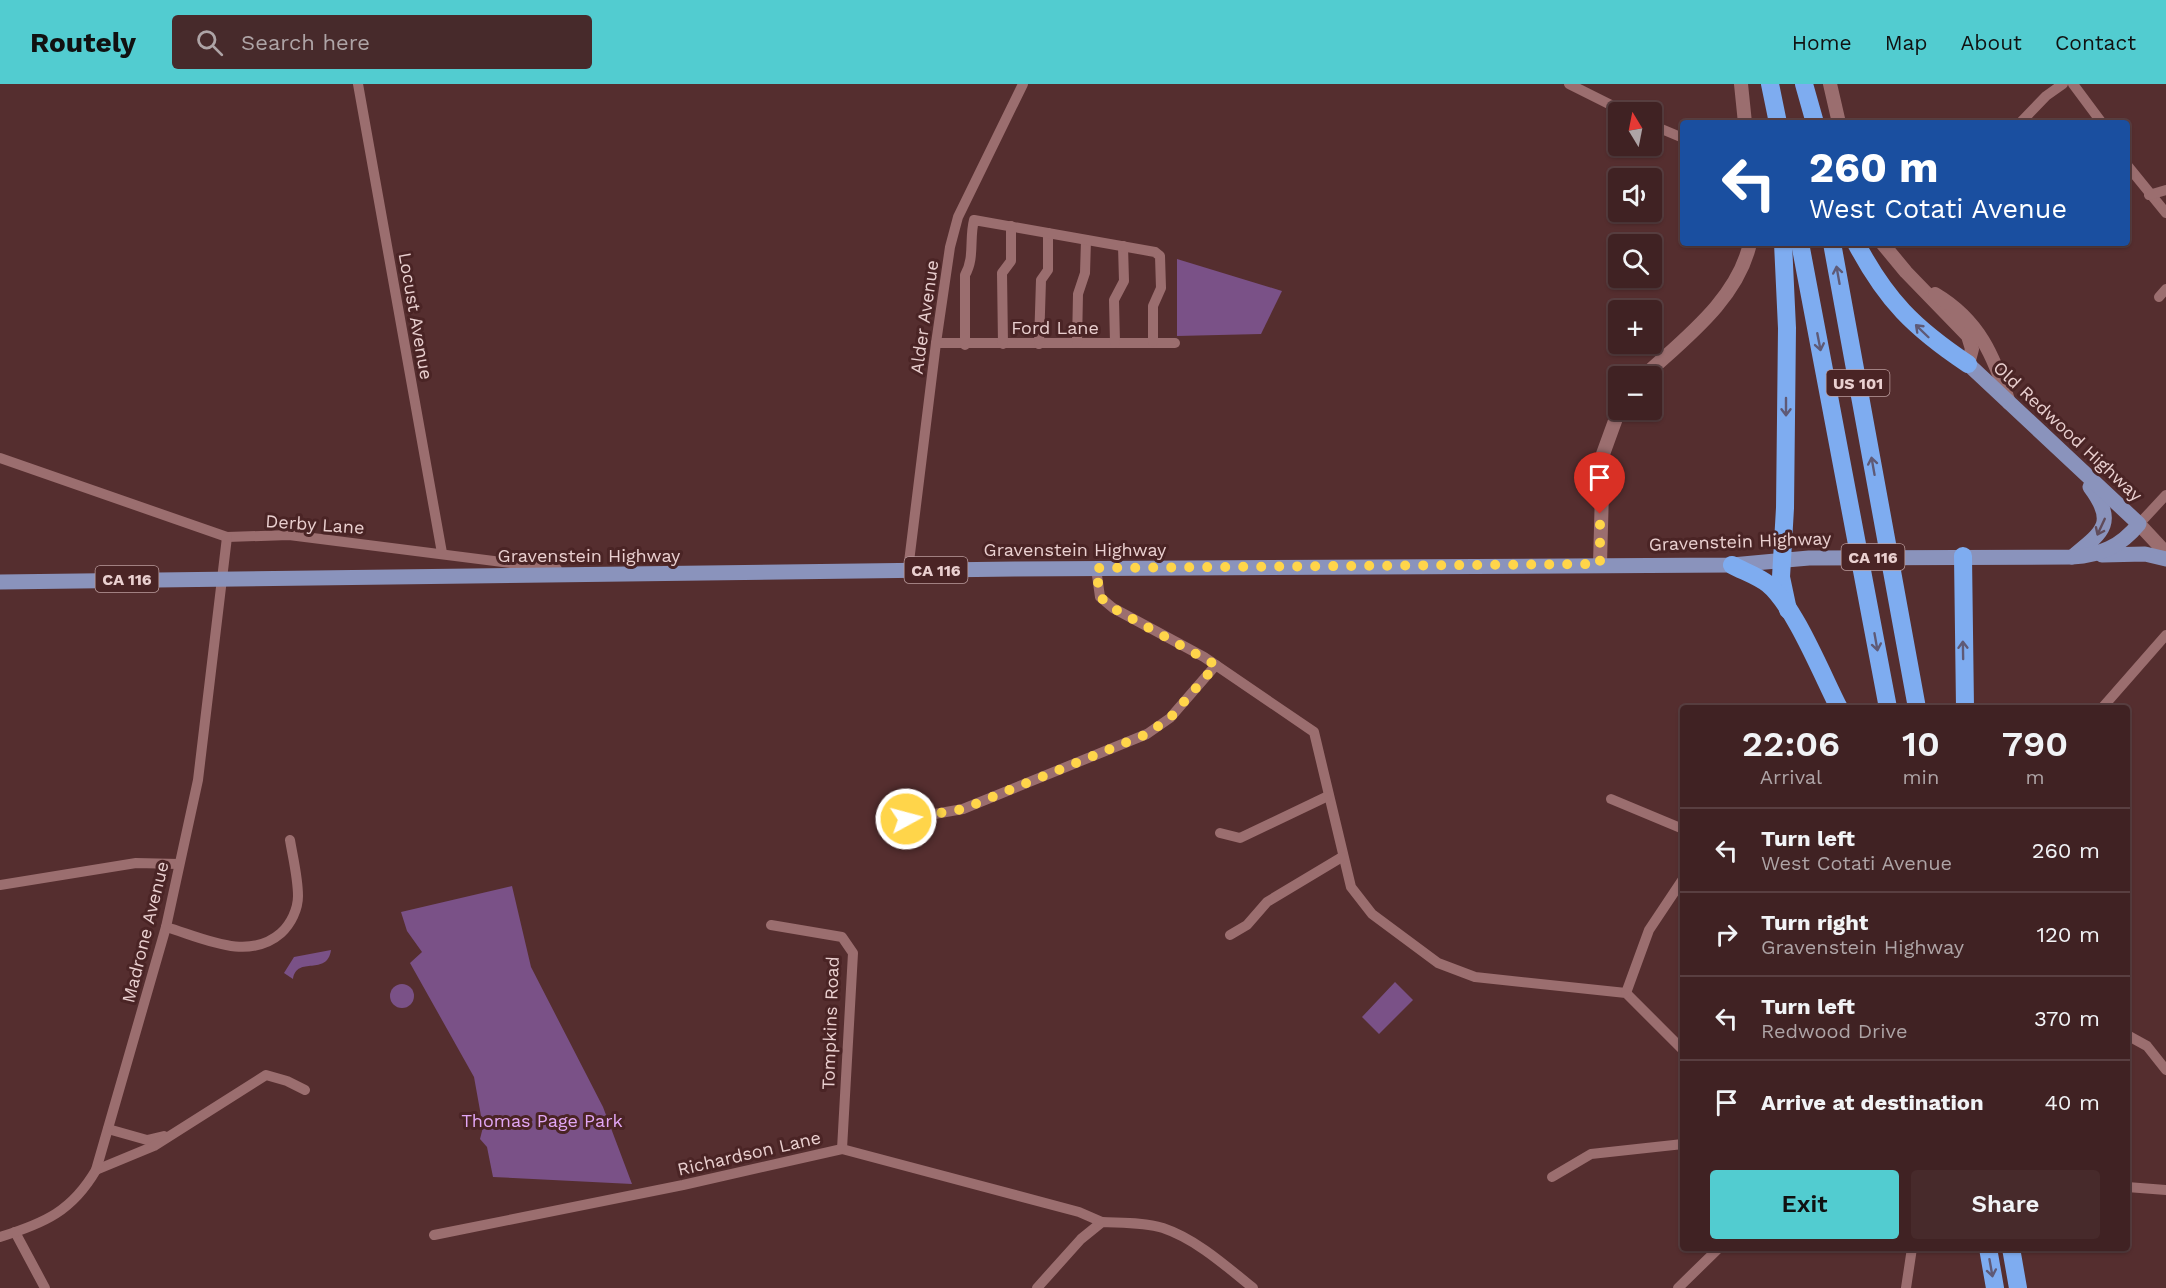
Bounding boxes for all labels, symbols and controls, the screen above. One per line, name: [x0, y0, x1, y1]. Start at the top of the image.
search box: [172, 15, 592, 69]
text: Routely: [30, 26, 136, 59]
icon: search: [193, 26, 226, 59]
text: Search here: [241, 30, 370, 55]
text: Home: [1792, 30, 1852, 55]
text: Map: [1885, 30, 1928, 55]
text: About: [1961, 30, 2022, 55]
text: Contact: [2055, 30, 2136, 55]
north arrow: [1608, 102, 1662, 156]
map controls: [1608, 102, 1662, 420]
text: 260 m: [1809, 143, 1939, 192]
icon: left: [1710, 144, 1788, 222]
button: sound: [1608, 168, 1662, 222]
text: West Cotati Avenue: [1809, 193, 2067, 225]
button: search: [1608, 234, 1662, 288]
street label: Locust Avenue: [394, 251, 438, 381]
street label: Alder Avenue: [906, 259, 942, 375]
one-way arrow: [1832, 265, 1843, 285]
button: +: [1608, 300, 1662, 354]
street label: Ford Lane: [1011, 317, 1099, 338]
one-way arrow: [1914, 324, 1929, 338]
one-way arrow: [1814, 331, 1825, 351]
street label: Old Redwood Highway: [1989, 357, 2147, 506]
button: −: [1608, 366, 1662, 420]
road number: US 101: [1826, 370, 1890, 396]
one-way arrow: [1780, 397, 1792, 417]
pin: [1574, 452, 1625, 514]
one-way arrow: [1867, 457, 1878, 477]
icon: arrive: [1583, 461, 1616, 494]
street label: Derby Lane: [265, 510, 365, 538]
one-way arrow: [2095, 518, 2106, 536]
street label: Gravenstein Highway: [1648, 527, 1832, 555]
street label: Gravenstein Highway: [984, 539, 1167, 560]
road number: CA 116: [1842, 544, 1904, 570]
street label: Gravenstein Highway: [498, 545, 681, 566]
road number: CA 116: [904, 557, 968, 583]
road number: CA 116: [96, 566, 158, 592]
one-way arrow: [1871, 631, 1882, 651]
one-way arrow: [1957, 640, 1969, 660]
text: 22:06: [1742, 723, 1840, 765]
text: 10: [1902, 723, 1940, 765]
text: 790: [2002, 723, 2068, 765]
text: Arrival: [1760, 765, 1822, 789]
text: min: [1903, 765, 1939, 789]
text: m: [2025, 765, 2044, 789]
position arrow: [874, 787, 938, 851]
text: Turn left: [1761, 826, 1855, 851]
icon: left: [1710, 834, 1743, 867]
text: 260 m: [2032, 838, 2100, 863]
text: West Cotati Avenue: [1761, 851, 1952, 875]
street label: Madrone Avenue: [117, 859, 173, 1005]
text: Turn right: [1761, 910, 1868, 935]
icon: right: [1710, 918, 1743, 951]
text: 120 m: [2036, 922, 2100, 947]
text: Gravenstein Highway: [1761, 935, 1964, 959]
street label: Tompkins Road: [817, 956, 843, 1090]
text: Turn left: [1761, 994, 1855, 1019]
icon: left: [1710, 1002, 1743, 1035]
text: 370 m: [2034, 1006, 2100, 1031]
text: Redwood Drive: [1761, 1019, 1908, 1043]
icon: arrive: [1710, 1086, 1743, 1119]
text: Arrive at destination: [1761, 1090, 1984, 1115]
text: 40 m: [2044, 1090, 2100, 1115]
park label: Thomas Page Park: [461, 1110, 623, 1131]
street label: Richardson Lane: [675, 1126, 823, 1180]
button: Exit: [1710, 1170, 1899, 1239]
button: Share: [1911, 1170, 2100, 1239]
one-way arrow: [1986, 1258, 1997, 1277]

